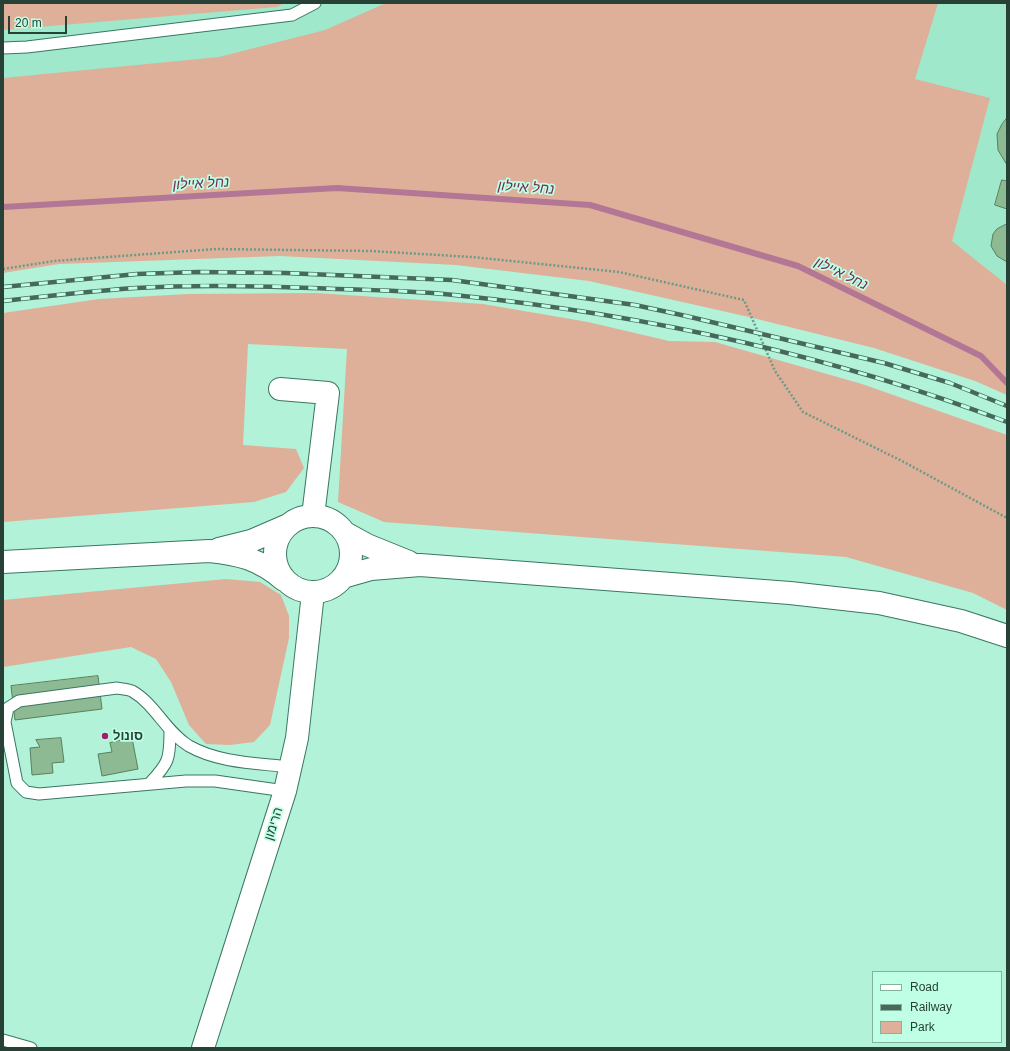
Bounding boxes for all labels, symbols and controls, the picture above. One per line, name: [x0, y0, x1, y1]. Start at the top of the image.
scale bar: [10, 8, 69, 34]
text: 20 m: [15, 16, 42, 30]
water label: נחל איילון: [172, 174, 230, 194]
water label: נחל איילון: [497, 178, 555, 198]
water label: נחל איילון: [812, 254, 870, 294]
place label: סונול: [113, 728, 143, 744]
marker: סונול: [100, 731, 110, 741]
street label: הרימון: [261, 805, 287, 843]
legend: [872, 971, 1002, 1043]
text: Road: [910, 980, 939, 994]
text: Railway: [910, 1000, 952, 1014]
text: Park: [910, 1020, 935, 1034]

